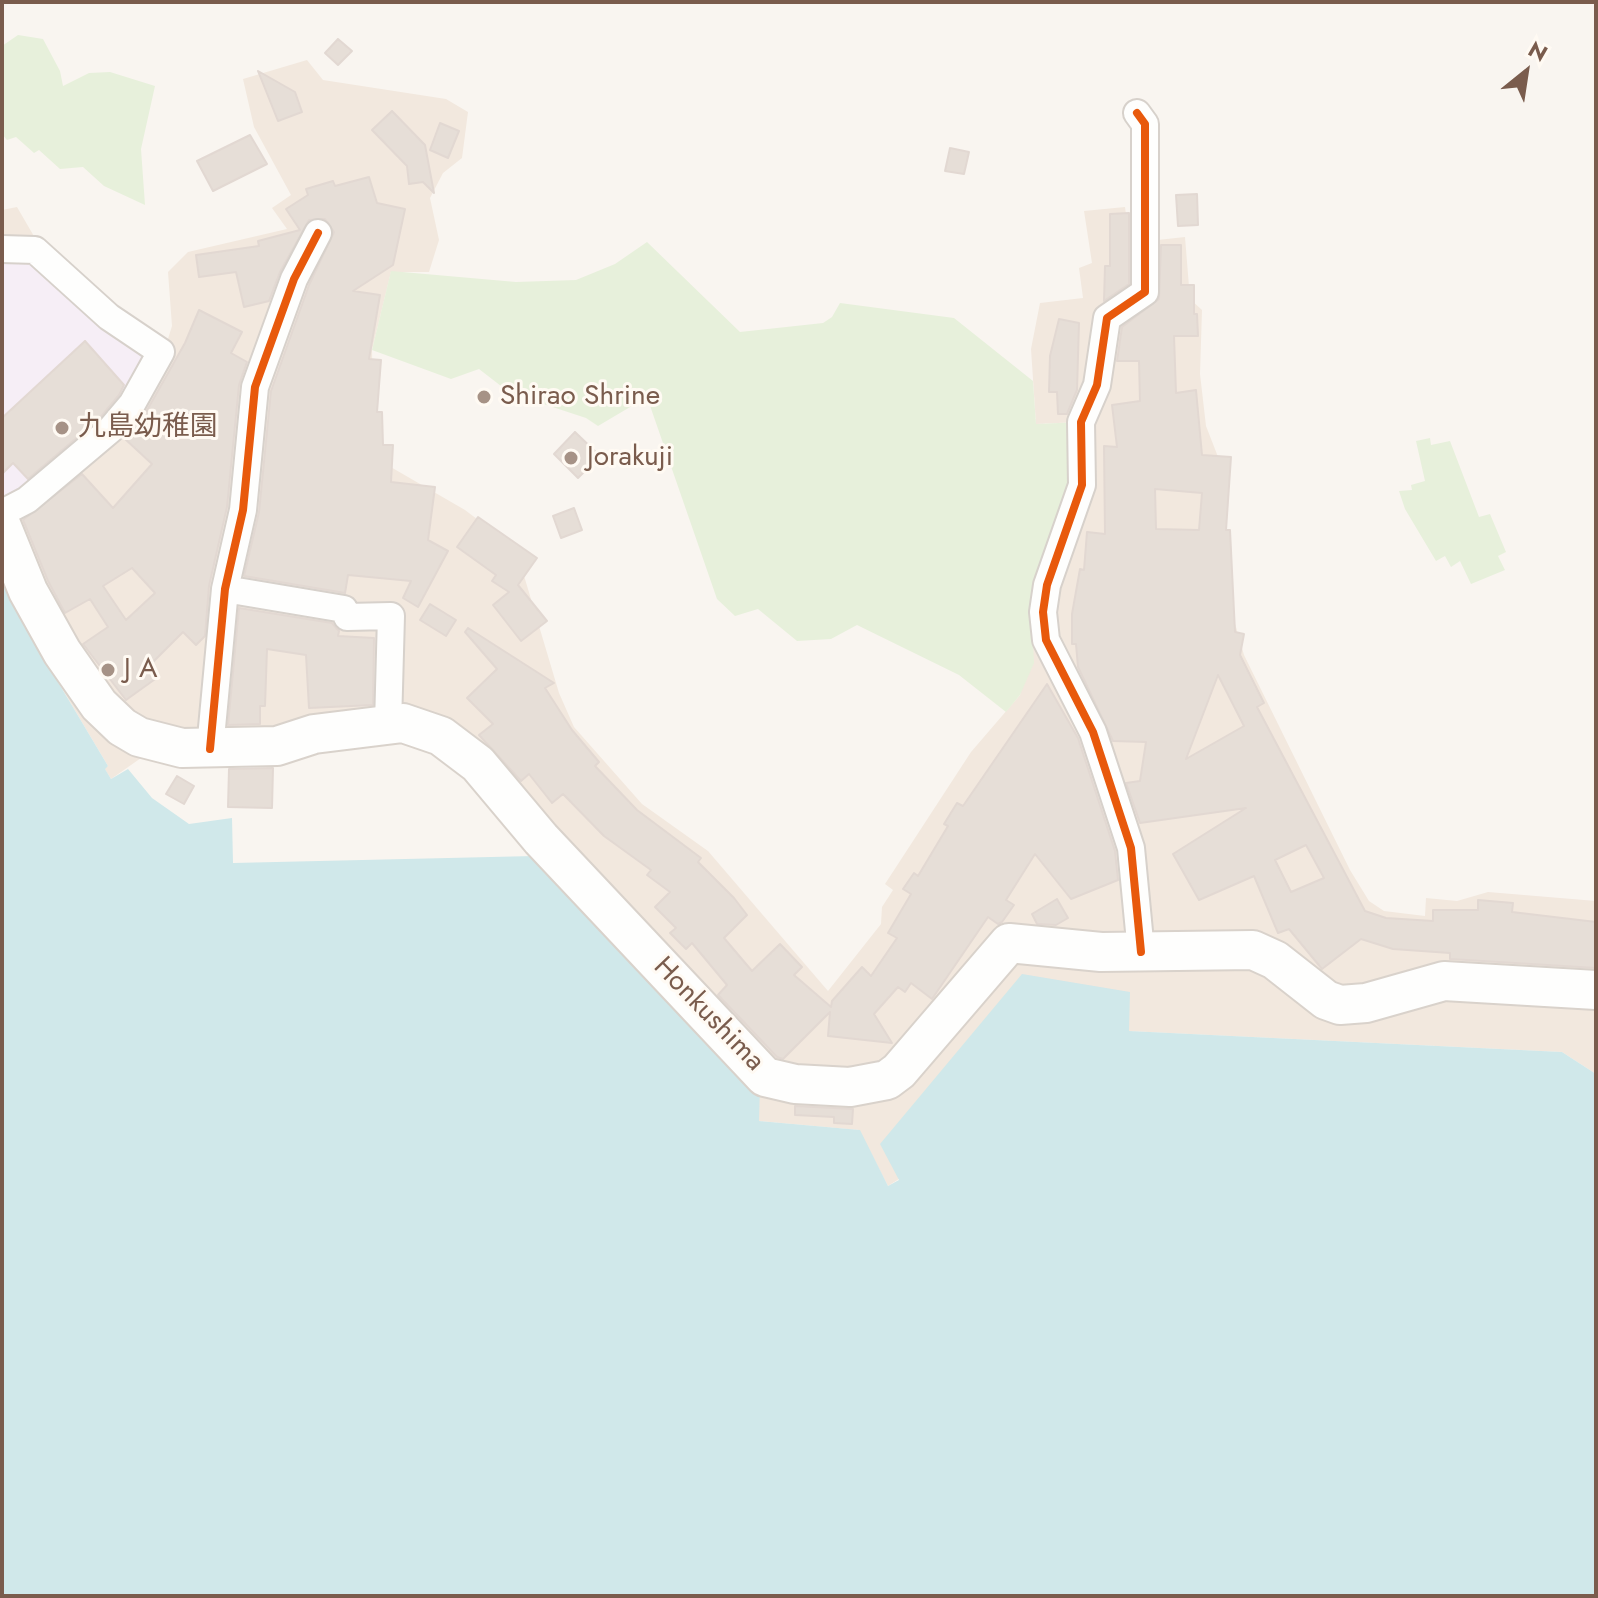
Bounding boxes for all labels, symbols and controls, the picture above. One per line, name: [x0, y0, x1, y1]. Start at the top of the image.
north arrow: [1486, 32, 1566, 112]
text: N: [1522, 33, 1554, 69]
place label: Shirao Shrine: [500, 380, 660, 414]
marker: Shirao Shrine: [475, 388, 493, 406]
place label: 九島幼稚園: [78, 411, 218, 445]
marker: 九島幼稚園: [53, 419, 71, 437]
place label: Jorakuji: [587, 441, 673, 475]
marker: Jorakuji: [562, 449, 580, 467]
place label: J A: [124, 653, 158, 687]
marker: J A: [99, 661, 117, 679]
street label: Honkushima: [645, 951, 771, 1079]

